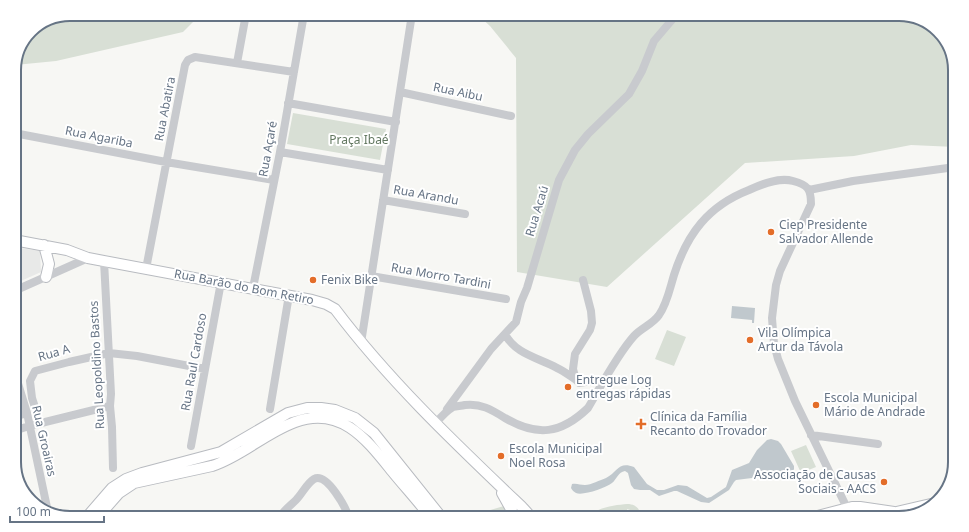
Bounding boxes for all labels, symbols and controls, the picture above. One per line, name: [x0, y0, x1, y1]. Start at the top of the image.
street label: Rua Abatira: [150, 75, 179, 143]
street label: Rua Aibu: [432, 78, 484, 105]
street label: Rua Açaré: [254, 119, 281, 178]
street label: Rua Agariba: [64, 122, 134, 151]
park label: Praça Ibaé: [329, 131, 389, 148]
street label: Rua Arandu: [392, 180, 460, 209]
street label: Rua Acaú: [521, 183, 552, 238]
place label: Ciep Presidente Salvador Allende: [779, 216, 873, 247]
marker: Ciep Presidente Salvador Allende: [766, 227, 776, 237]
street label: Rua Morro Tardini: [390, 258, 492, 293]
street label: Rua Barão do Bom Retiro: [173, 265, 315, 308]
place label: Fenix Bike: [321, 271, 378, 288]
marker: Fenix Bike: [308, 275, 318, 285]
street label: Rua Leopoldino Bastos: [85, 300, 108, 430]
street label: Rua Raul Cardoso: [177, 312, 210, 412]
place label: Vila Olímpica Artur da Távola: [758, 324, 843, 355]
marker: Vila Olímpica Artur da Távola: [745, 335, 755, 345]
street label: Rua A: [36, 340, 72, 365]
place label: Entregue Log entregas rápidas: [576, 371, 671, 402]
marker: Entregue Log entregas rápidas: [563, 382, 573, 392]
place label: Escola Municipal Mário de Andrade: [824, 389, 926, 420]
marker: Escola Municipal Mário de Andrade: [811, 400, 821, 410]
street label: Rua Groairas: [28, 404, 61, 478]
place label: Clínica da Família Recanto do Trovador: [650, 408, 767, 439]
marker: Clínica da Família Recanto do Trovador: [635, 418, 647, 430]
place label: Escola Municipal Noel Rosa: [509, 440, 602, 471]
marker: Escola Municipal Noel Rosa: [496, 451, 506, 461]
place label: Associação de Causas Sociais - AACS: [754, 466, 876, 497]
marker: Associação de Causas Sociais - AACS: [879, 477, 889, 487]
scale bar: [10, 498, 104, 524]
text: 100 m: [16, 503, 51, 520]

